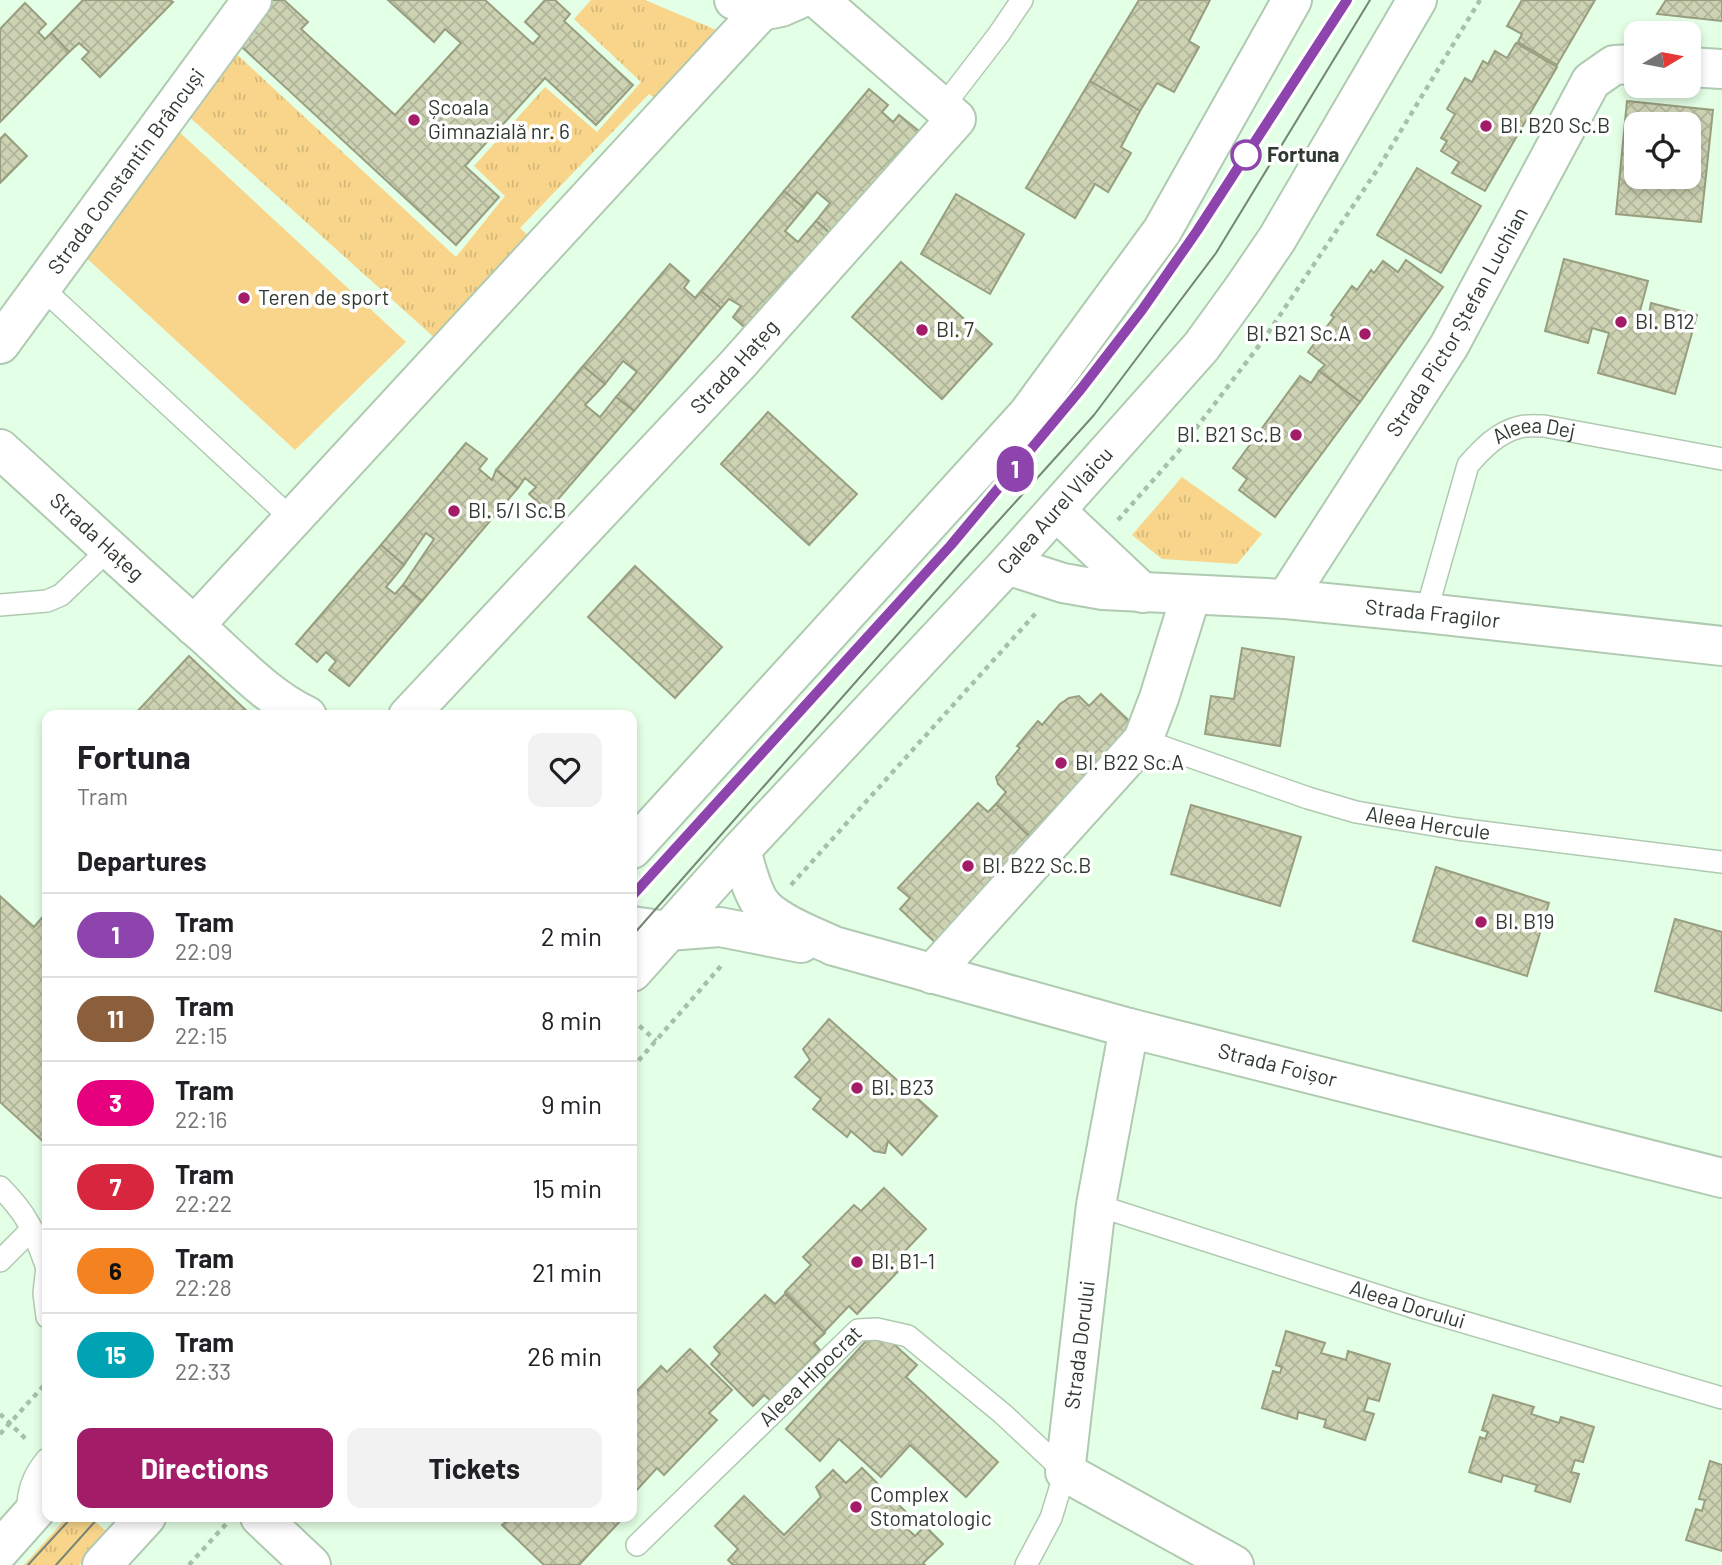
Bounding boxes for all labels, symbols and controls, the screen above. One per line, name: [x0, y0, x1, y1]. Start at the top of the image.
north arrow: [1624, 21, 1701, 98]
map controls: [1624, 21, 1701, 189]
street label: Strada Constantin Brâncuși: [42, 63, 209, 278]
place label: Școala Gimnazială nr. 6: [428, 94, 570, 143]
marker: Școala Gimnazială nr. 6: [406, 112, 422, 128]
place label: Bl. B20 Sc.B: [1500, 112, 1610, 137]
button: locate: [1624, 112, 1701, 189]
marker: Bl. B20 Sc.B: [1478, 118, 1494, 134]
marker: Fortuna: [1231, 140, 1261, 170]
place label: Fortuna: [1267, 141, 1339, 166]
street label: Strada Pictor Ștefan Luchian: [1380, 202, 1532, 441]
place label: Teren de sport: [258, 284, 389, 309]
marker: Teren de sport: [236, 290, 252, 306]
place label: Bl. B12: [1635, 308, 1695, 333]
street label: Strada Hațeg: [684, 314, 783, 418]
marker: Bl. B12: [1613, 314, 1629, 330]
place label: Bl. 7: [936, 316, 974, 341]
place label: Bl. B21 Sc.A: [1246, 320, 1351, 345]
marker: Bl. 7: [914, 322, 930, 338]
marker: Bl. B21 Sc.A: [1357, 326, 1373, 342]
street label: Aleea Dej: [1487, 412, 1578, 448]
place label: Bl. B21 Sc.B: [1177, 421, 1282, 446]
marker: Bl. B21 Sc.B: [1288, 427, 1304, 443]
street label: Calea Aurel Vlaicu: [991, 441, 1117, 579]
line badge: 1: [992, 446, 1038, 492]
text: 1: [1011, 454, 1019, 483]
street label: Strada Hațeg: [46, 487, 150, 585]
place label: Bl. 5/I Sc.B: [468, 497, 567, 522]
marker: Bl. 5/I Sc.B: [446, 503, 462, 519]
street label: Strada Fragilor: [1364, 593, 1502, 632]
button: heart: [528, 733, 602, 807]
text: Fortuna: [77, 736, 191, 776]
place label: Bl. B22 Sc.A: [1075, 749, 1184, 774]
marker: Bl. B22 Sc.A: [1053, 755, 1069, 771]
text: Tram: [77, 782, 128, 810]
street label: Aleea Hercule: [1364, 800, 1492, 844]
text: Departures: [77, 845, 207, 876]
place label: Bl. B22 Sc.B: [982, 852, 1092, 877]
marker: Bl. B22 Sc.B: [960, 858, 976, 874]
text: Tram: [175, 906, 234, 937]
place label: Bl. B19: [1495, 908, 1555, 933]
marker: Bl. B19: [1473, 914, 1489, 930]
text: 1: [111, 920, 120, 949]
text: 2 min: [541, 920, 602, 951]
text: 22:09: [175, 937, 232, 965]
text: Tram: [175, 990, 234, 1021]
text: 11: [107, 1004, 124, 1033]
text: 8 min: [541, 1004, 602, 1035]
text: 22:15: [175, 1021, 227, 1049]
street label: Strada Foișor: [1216, 1037, 1340, 1091]
text: Tram: [175, 1074, 234, 1105]
place label: Bl. B23: [871, 1074, 934, 1099]
marker: Bl. B23: [849, 1080, 865, 1096]
text: 3: [109, 1088, 122, 1117]
text: 9 min: [541, 1088, 602, 1119]
text: 22:16: [175, 1105, 227, 1133]
text: Tram: [175, 1158, 234, 1189]
text: 7: [110, 1172, 121, 1201]
text: 15 min: [532, 1172, 602, 1203]
text: 22:22: [175, 1189, 232, 1217]
text: Tram: [175, 1242, 234, 1273]
place label: Bl. B1-1: [871, 1248, 935, 1273]
marker: Bl. B1-1: [849, 1254, 865, 1270]
text: 6: [109, 1256, 122, 1285]
text: 21 min: [532, 1256, 602, 1287]
text: 22:28: [175, 1273, 232, 1301]
street label: Aleea Dorului: [1347, 1274, 1469, 1333]
street label: Strada Dorului: [1058, 1279, 1099, 1411]
street label: Aleea Hipocrat: [753, 1320, 866, 1431]
text: Tram: [175, 1326, 234, 1357]
text: 15: [105, 1340, 126, 1369]
text: 26 min: [527, 1340, 602, 1371]
text: 22:33: [175, 1357, 231, 1385]
button: Directions: [77, 1428, 333, 1508]
button: Tickets: [347, 1428, 602, 1508]
place label: Complex Stomatologic: [870, 1481, 992, 1530]
marker: Complex Stomatologic: [848, 1499, 864, 1515]

